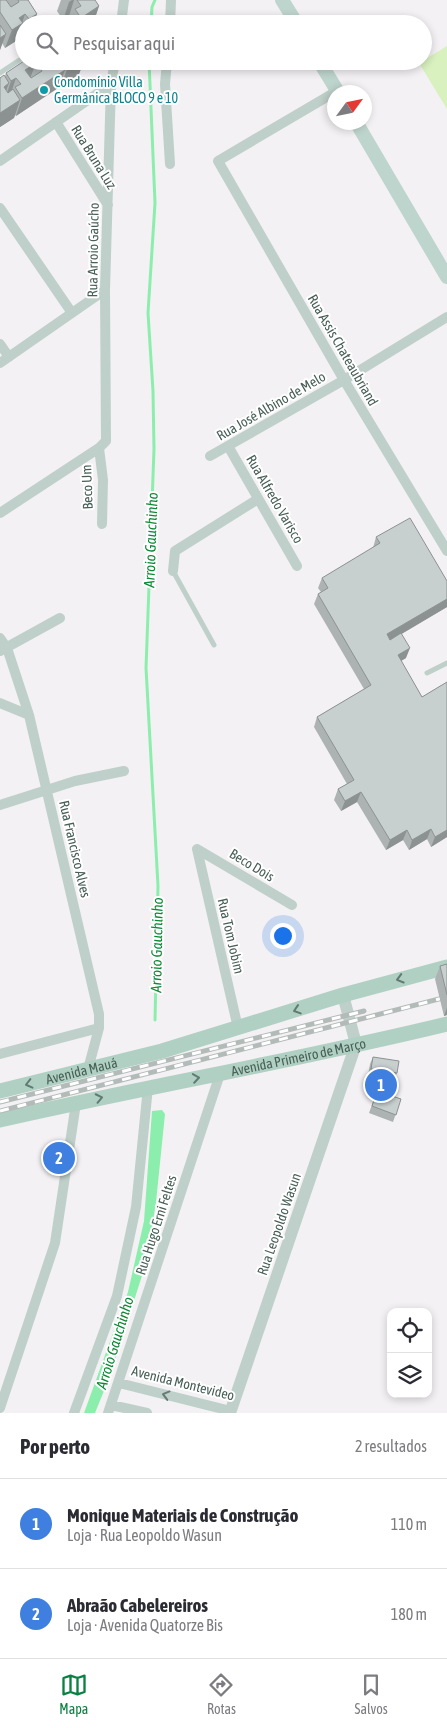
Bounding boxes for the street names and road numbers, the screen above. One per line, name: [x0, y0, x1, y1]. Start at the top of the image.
street label: Rua Bruna Luz: [68, 122, 120, 192]
street label: Rua Arroio Gaúcho: [84, 202, 102, 298]
street label: Rua Assis Chateaubriand: [305, 291, 381, 409]
street label: Rua José Albino de Melo: [214, 368, 328, 444]
street label: Rua Alfredo Varisco: [243, 452, 307, 546]
street label: Beco Um: [78, 464, 96, 510]
street label: Rua Francisco Alves: [56, 799, 94, 899]
street label: Beco Dois: [227, 845, 277, 885]
street label: Rua Tom Jobim: [215, 897, 247, 975]
street label: Avenida Primeiro de Março: [230, 1035, 367, 1079]
street label: Avenida Mauá: [44, 1054, 119, 1087]
street label: Rua Leopoldo Wasun: [254, 1171, 304, 1277]
street label: Rua Hugo Erni Feltes: [132, 1173, 180, 1277]
street label: Avenida Montevideo: [130, 1363, 236, 1403]

